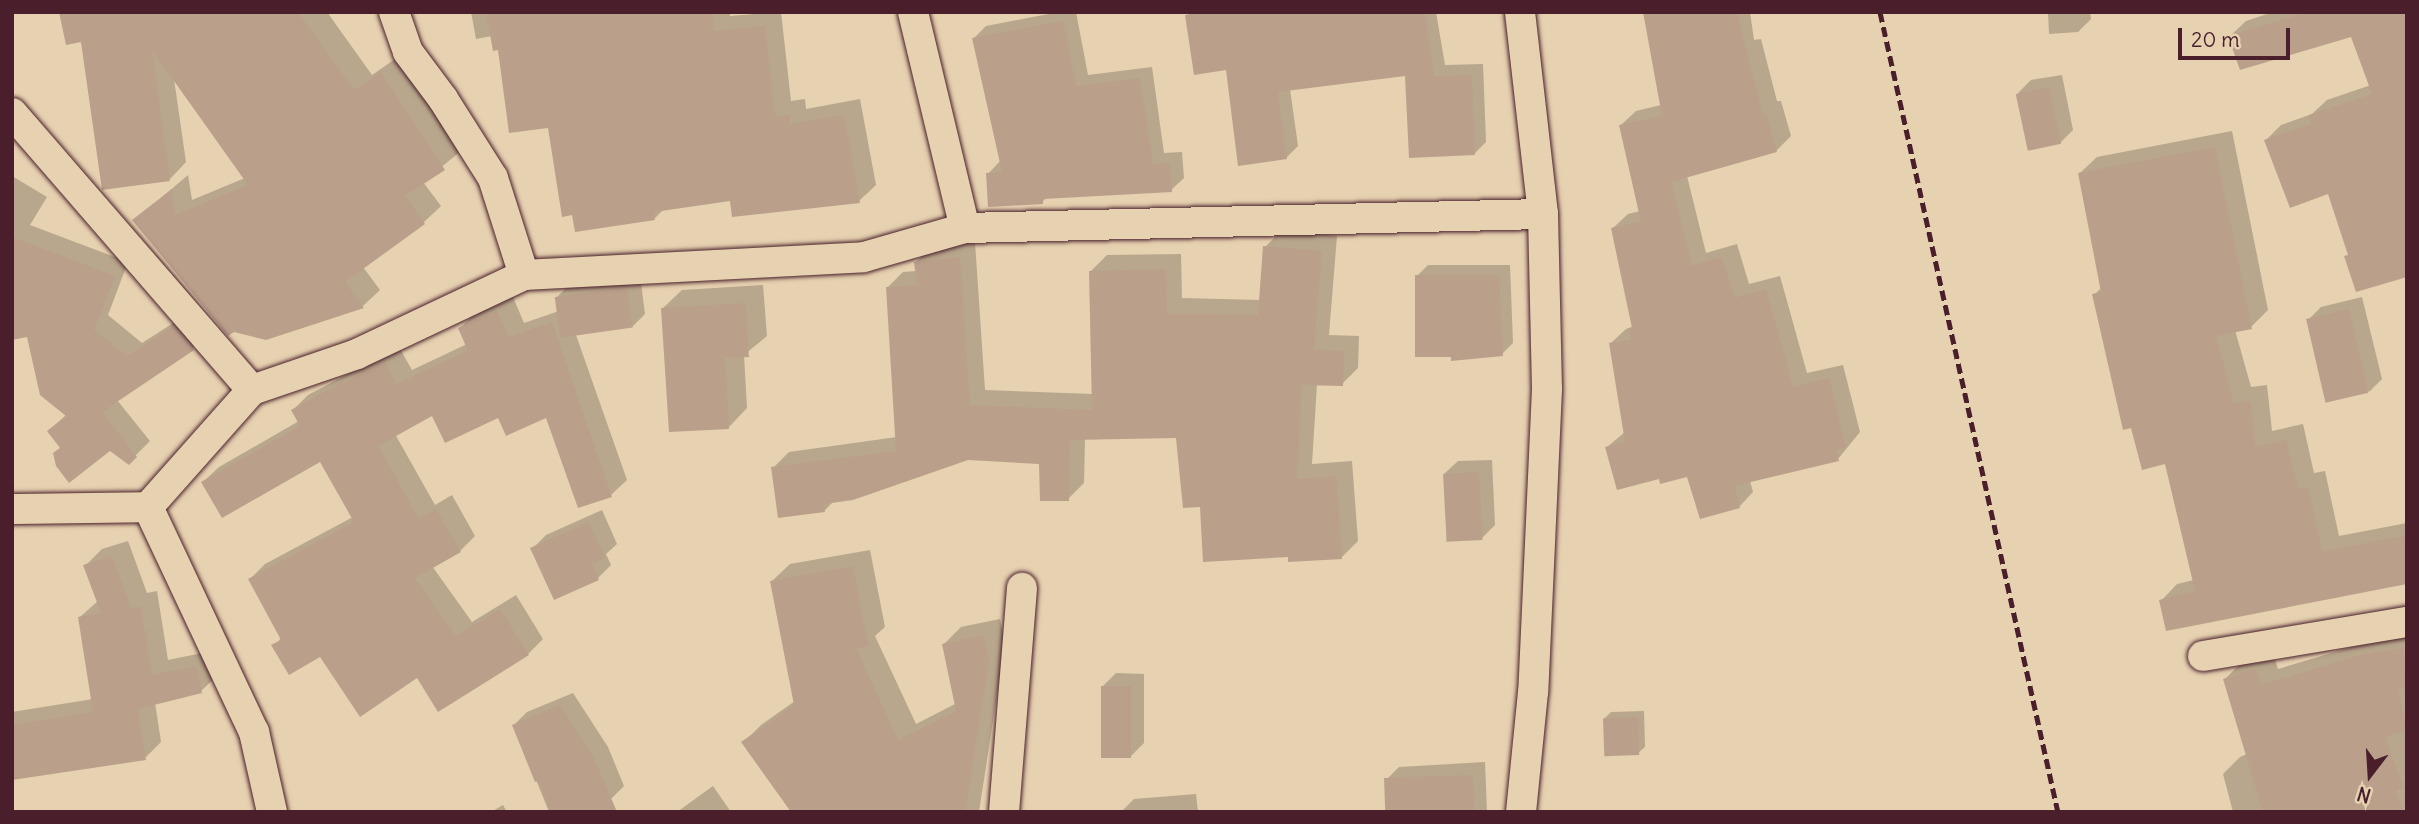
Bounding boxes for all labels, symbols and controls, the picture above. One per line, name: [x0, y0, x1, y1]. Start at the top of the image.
scale bar: [2181, 14, 2293, 58]
text: 20 m: [2191, 26, 2240, 53]
north arrow: [2335, 740, 2405, 810]
text: N: [2354, 782, 2374, 808]

